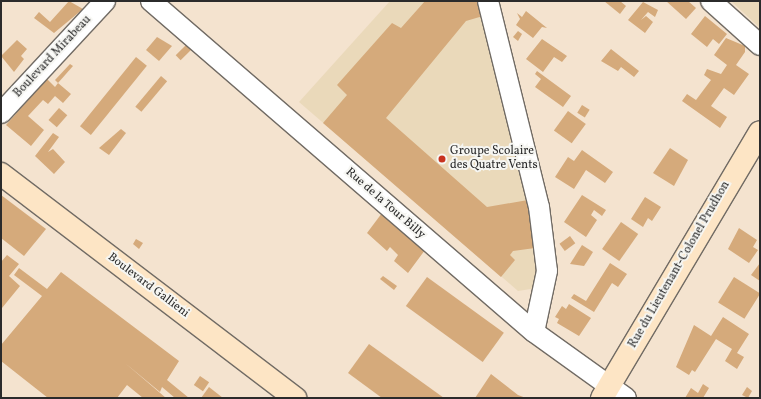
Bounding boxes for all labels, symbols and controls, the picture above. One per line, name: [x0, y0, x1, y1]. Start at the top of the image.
street label: Boulevard Mirabeau: [11, 13, 95, 101]
place label: Groupe Scolaire des Quatre Vents: [450, 145, 538, 173]
marker: Groupe Scolaire des Quatre Vents: [437, 154, 447, 164]
street label: Rue de la Tour Billy: [342, 165, 428, 243]
street label: Rue du Lieutenant-Colonel Prudhon: [626, 179, 734, 351]
street label: Boulevard Gallieni: [104, 251, 192, 321]

